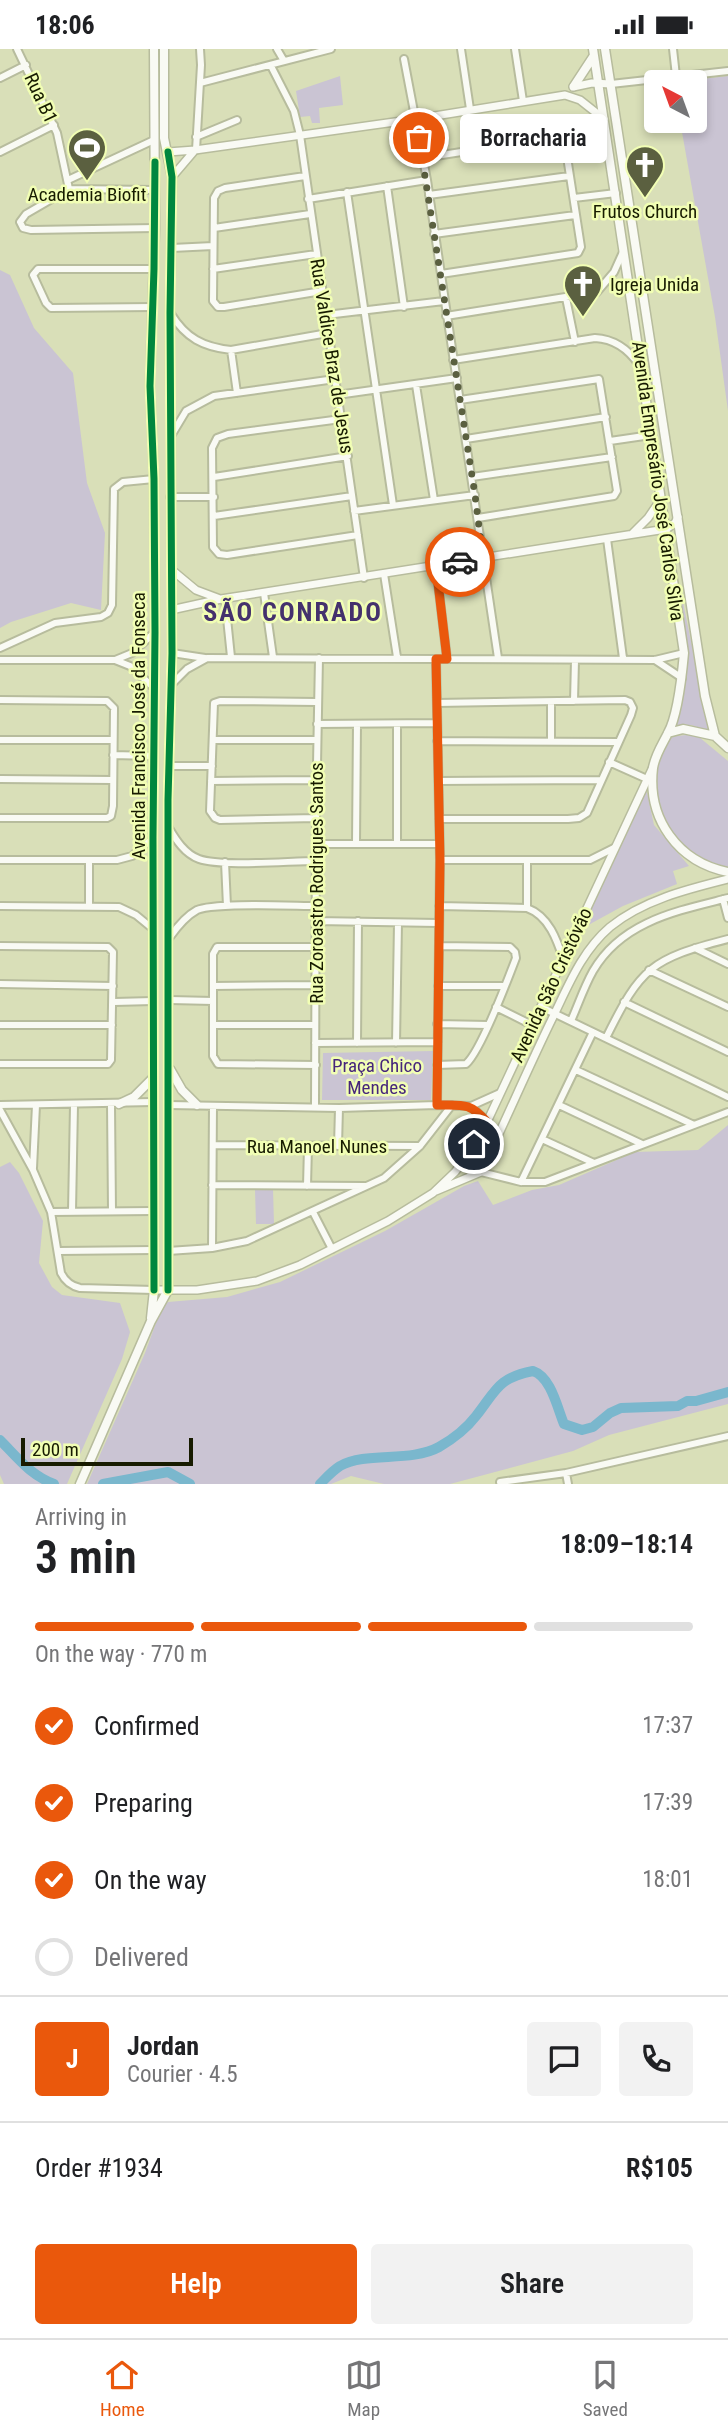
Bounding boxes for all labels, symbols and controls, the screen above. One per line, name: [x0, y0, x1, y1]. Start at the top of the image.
text: 18:06: [35, 10, 95, 40]
street label: Rua B1: [19, 69, 63, 127]
north arrow: [644, 70, 707, 133]
map controls: [644, 70, 707, 133]
pin: [389, 108, 449, 168]
callout: Borracharia: [461, 113, 608, 163]
icon: bag: [400, 119, 438, 157]
text: Borracharia: [480, 125, 587, 152]
sports icon: Academia Biofit: [66, 127, 108, 182]
church icon: Frutos Church: [624, 144, 666, 199]
place label: Academia Biofit: [28, 183, 146, 206]
place label: Frutos Church: [593, 200, 697, 223]
street label: Rua Valdice Braz de Jesus: [305, 257, 359, 455]
church icon: Igreja Unida: [562, 263, 604, 318]
place label: Igreja Unida: [610, 273, 699, 296]
street label: Avenida Empresário José Carlos Silva: [627, 340, 689, 622]
courier: [425, 527, 495, 597]
icon: car: [441, 543, 479, 581]
street label: Avenida Francisco José da Fonseca: [127, 592, 150, 860]
district label: SÃO CONRADO: [203, 597, 383, 627]
street label: Rua Zoroastro Rodrigues Santos: [305, 762, 328, 1004]
street label: Avenida São Cristóvão: [505, 904, 597, 1066]
park label: Praça Chico Mendes: [332, 1054, 422, 1099]
pin: [444, 1114, 504, 1174]
icon: home: [455, 1125, 493, 1163]
street label: Rua Manoel Nunes: [247, 1135, 387, 1158]
scale bar: [21, 1435, 192, 1467]
text: 200 m: [32, 1438, 79, 1461]
text: Arriving in: [35, 1504, 127, 1531]
text: 18:09–18:14: [560, 1529, 693, 1559]
text: 3 min: [35, 1530, 137, 1584]
text: On the way · 770 m: [35, 1641, 207, 1668]
icon: check: [35, 1707, 73, 1745]
text: Confirmed: [94, 1711, 200, 1741]
text: 17:37: [642, 1712, 693, 1739]
icon: check: [35, 1784, 73, 1822]
text: Preparing: [94, 1788, 193, 1818]
text: 17:39: [642, 1789, 693, 1816]
icon: check: [35, 1861, 73, 1899]
text: On the way: [94, 1865, 207, 1895]
text: 18:01: [642, 1866, 693, 1893]
text: Delivered: [94, 1942, 189, 1972]
button: chat: [527, 2022, 601, 2096]
button: phone: [619, 2022, 693, 2096]
text: Jordan: [127, 2031, 199, 2061]
text: J: [66, 2044, 78, 2074]
text: Courier · 4.5: [127, 2061, 238, 2088]
text: Order #1934: [35, 2153, 163, 2183]
text: R$105: [626, 2153, 693, 2183]
button: Help: [35, 2244, 357, 2324]
button: Share: [371, 2244, 693, 2324]
tab: Home: [100, 2356, 145, 2421]
tab: Map: [345, 2356, 383, 2421]
tab: Saved: [583, 2356, 628, 2421]

